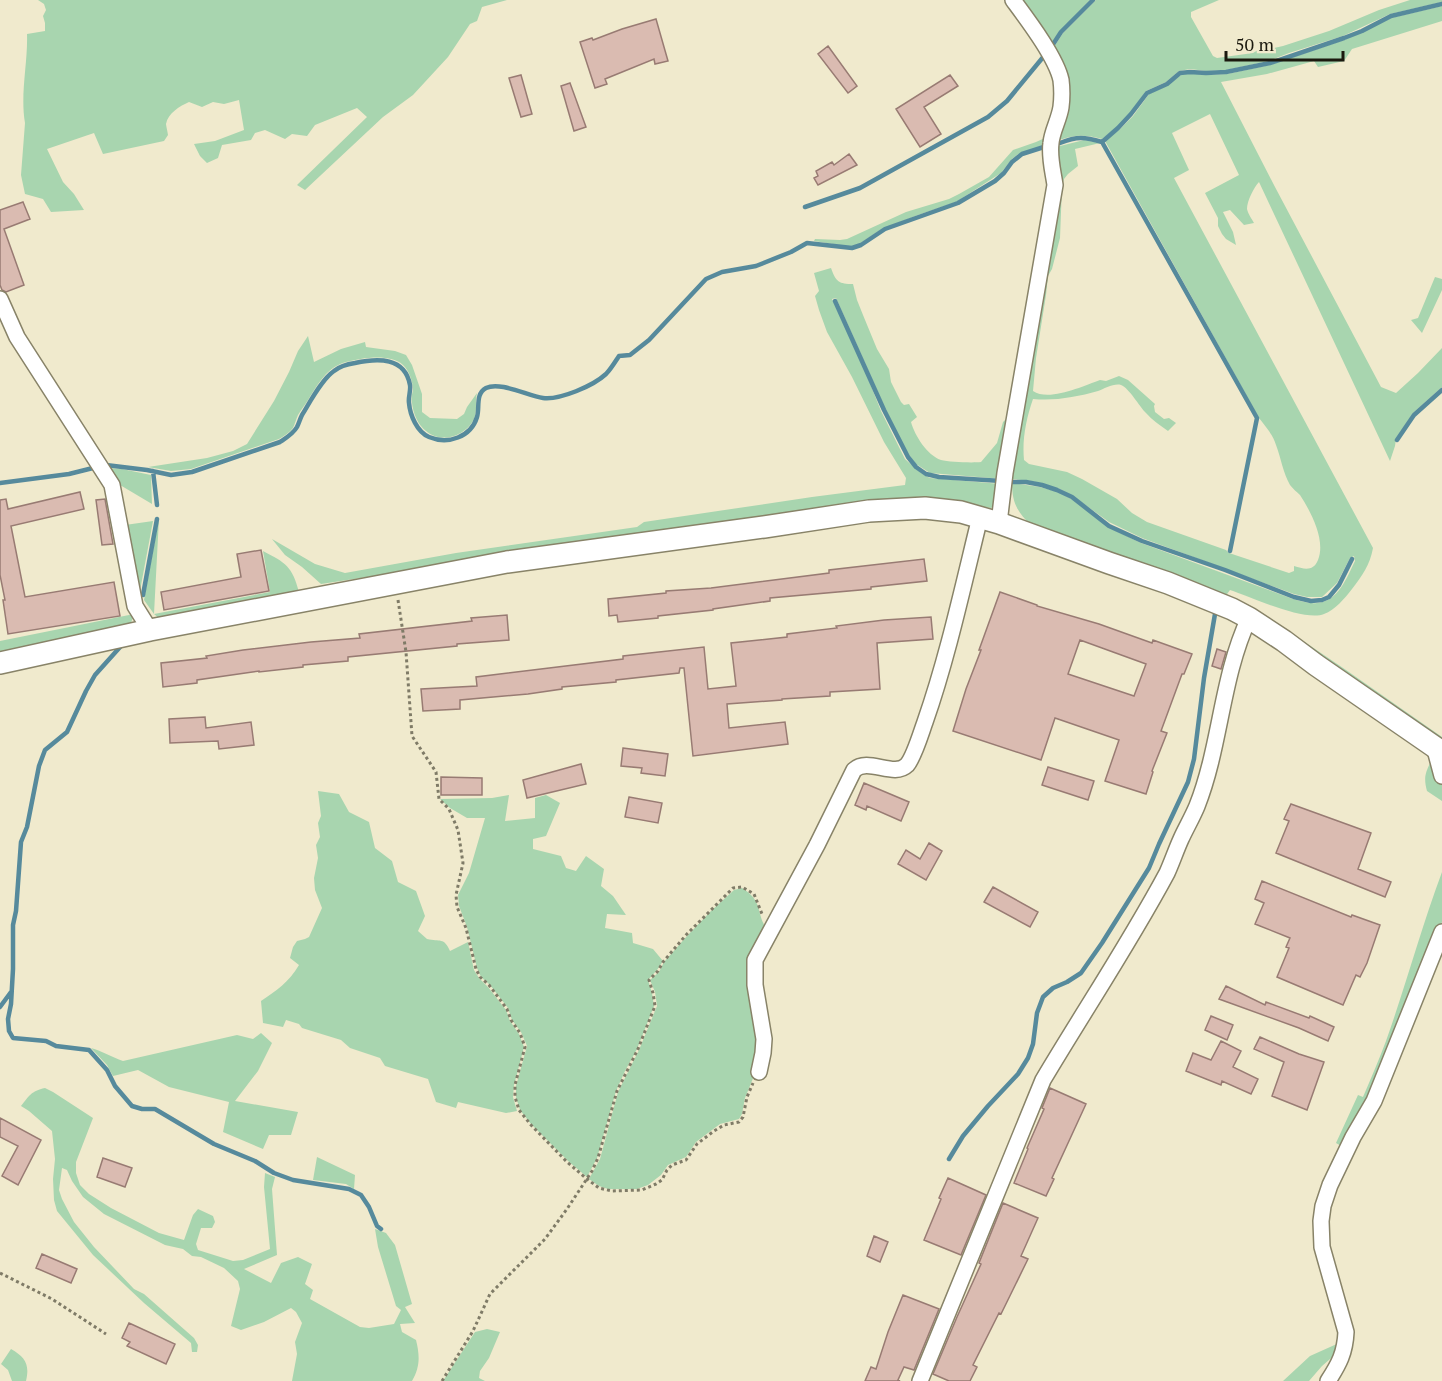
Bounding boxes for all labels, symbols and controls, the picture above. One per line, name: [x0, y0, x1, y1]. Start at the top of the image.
scale bar: [1226, 24, 1343, 62]
text: 50 m: [1235, 32, 1275, 56]

